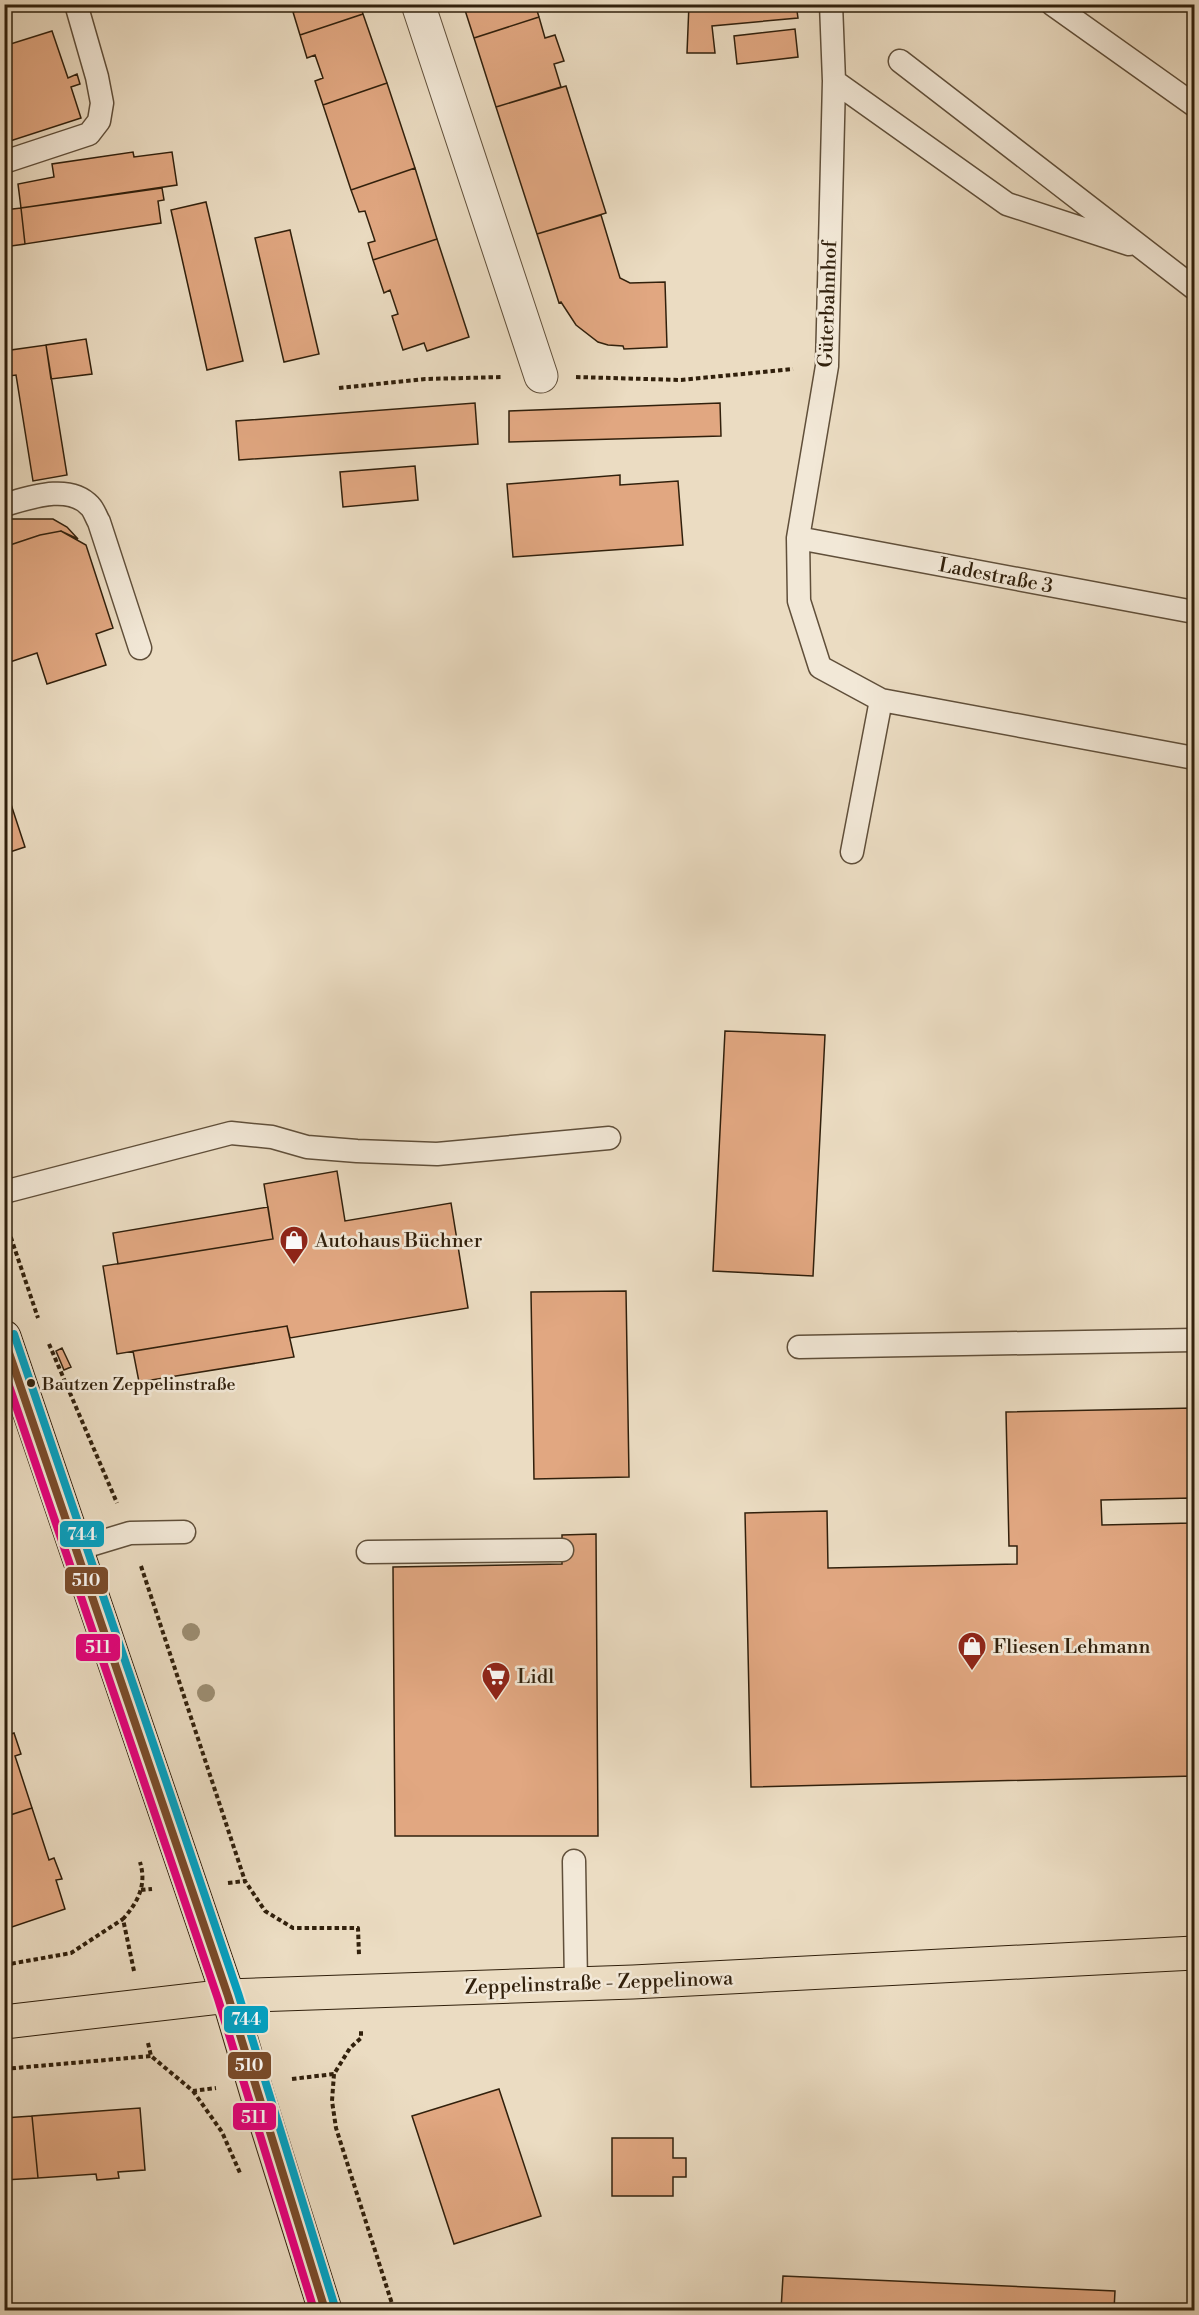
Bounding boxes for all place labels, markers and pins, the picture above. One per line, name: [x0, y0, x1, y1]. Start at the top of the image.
shop icon: Autohaus Büchner: [278, 1224, 310, 1266]
place label: Autohaus Büchner: [314, 1229, 483, 1254]
place label: Bautzen Zeppelinstraße: [41, 1373, 236, 1396]
marker: Bautzen Zeppelinstraße: [25, 1377, 37, 1389]
shop icon: Fliesen Lehmann: [956, 1630, 988, 1672]
place label: Fliesen Lehmann: [993, 1635, 1150, 1660]
supermarket icon: Lidl: [480, 1660, 512, 1702]
place label: Lidl: [517, 1665, 554, 1690]

